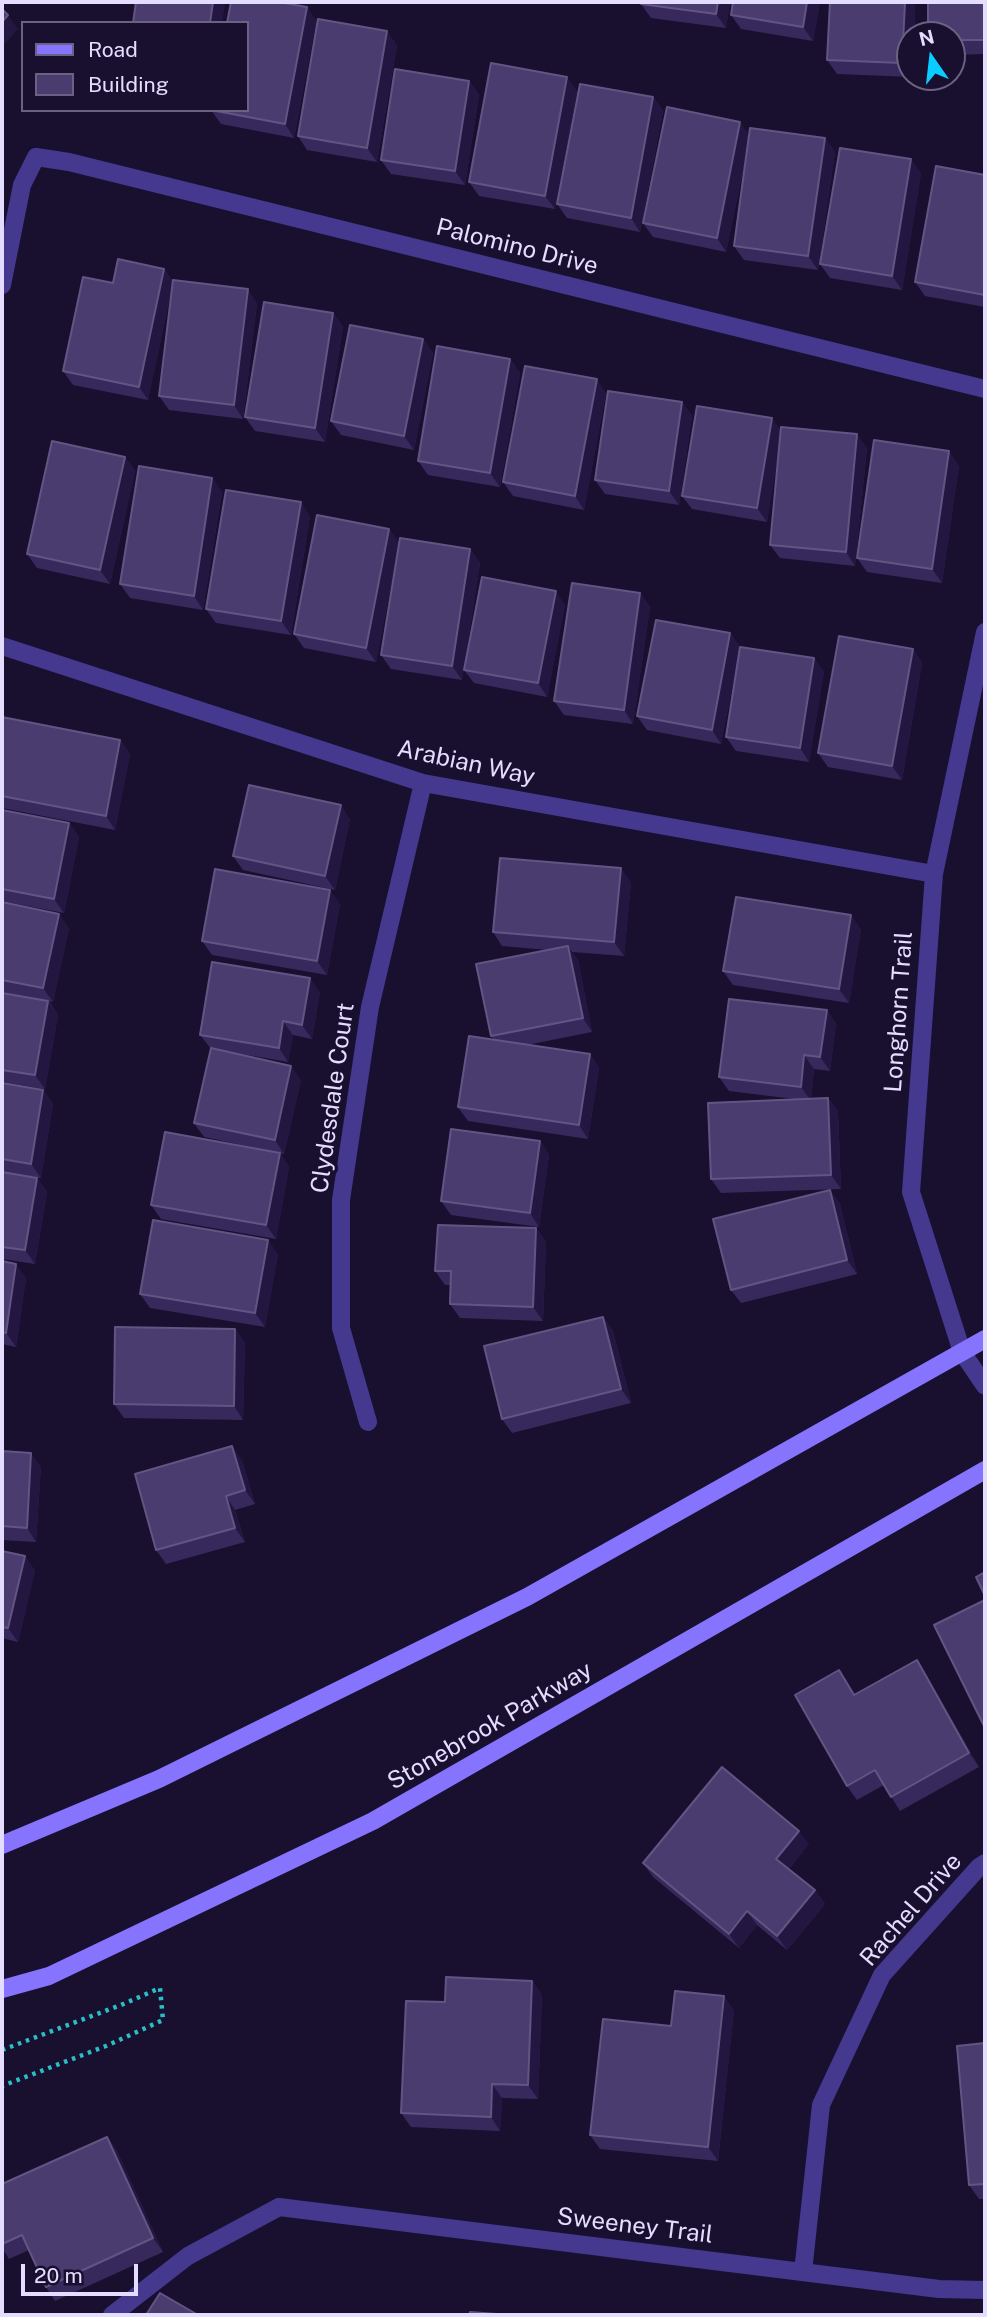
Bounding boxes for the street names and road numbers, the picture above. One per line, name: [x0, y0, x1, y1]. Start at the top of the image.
street label: Palomino Drive: [433, 213, 601, 281]
street label: Arabian Way: [395, 734, 537, 792]
street label: Longhorn Trail: [879, 931, 919, 1093]
street label: Clydesdale Court: [305, 1001, 361, 1195]
street label: Stonebrook Parkway: [383, 1656, 597, 1796]
street label: Rachel Drive: [854, 1848, 968, 1972]
street label: Sweeney Trail: [555, 2202, 715, 2250]

